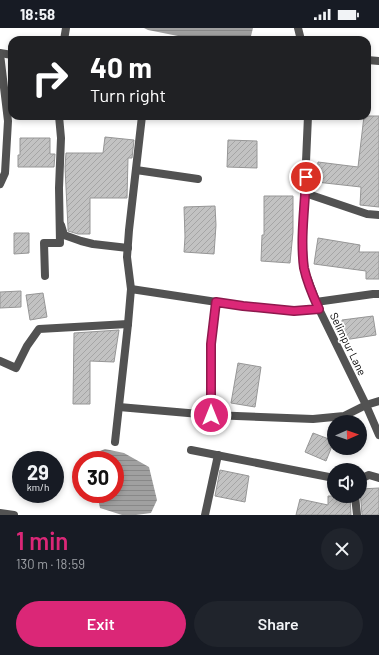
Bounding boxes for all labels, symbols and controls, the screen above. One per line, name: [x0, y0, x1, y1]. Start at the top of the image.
text: 18:58: [20, 5, 55, 23]
text: 40 m: [90, 50, 152, 84]
icon: right: [24, 52, 76, 104]
text: Turn right: [90, 84, 166, 106]
pin: [289, 160, 323, 194]
icon: arrive: [295, 166, 317, 188]
street label: Selimpur Lane: [328, 310, 369, 378]
position arrow: [190, 394, 232, 436]
north arrow: [327, 415, 367, 455]
map controls: [327, 415, 367, 503]
speed limit sign: 30: [72, 451, 124, 503]
text: 29: [27, 460, 49, 484]
button: sound: [327, 463, 367, 503]
text: km/h: [27, 481, 49, 493]
text: 1 min: [16, 526, 68, 555]
button: close: [321, 528, 363, 570]
text: 130 m · 18:59: [16, 556, 85, 572]
button: Exit: [16, 601, 186, 647]
button: Share: [194, 601, 363, 647]

